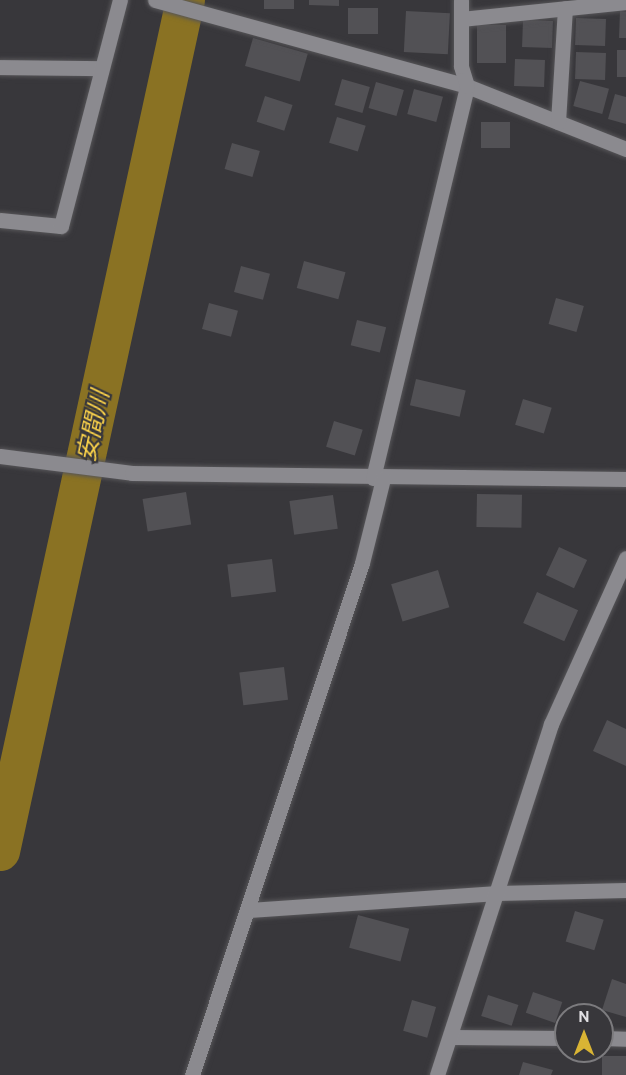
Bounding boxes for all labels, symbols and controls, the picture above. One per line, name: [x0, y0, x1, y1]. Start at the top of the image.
water label: 安間川: [71, 388, 115, 464]
north arrow: [554, 1003, 614, 1063]
text: N: [578, 1007, 590, 1026]

